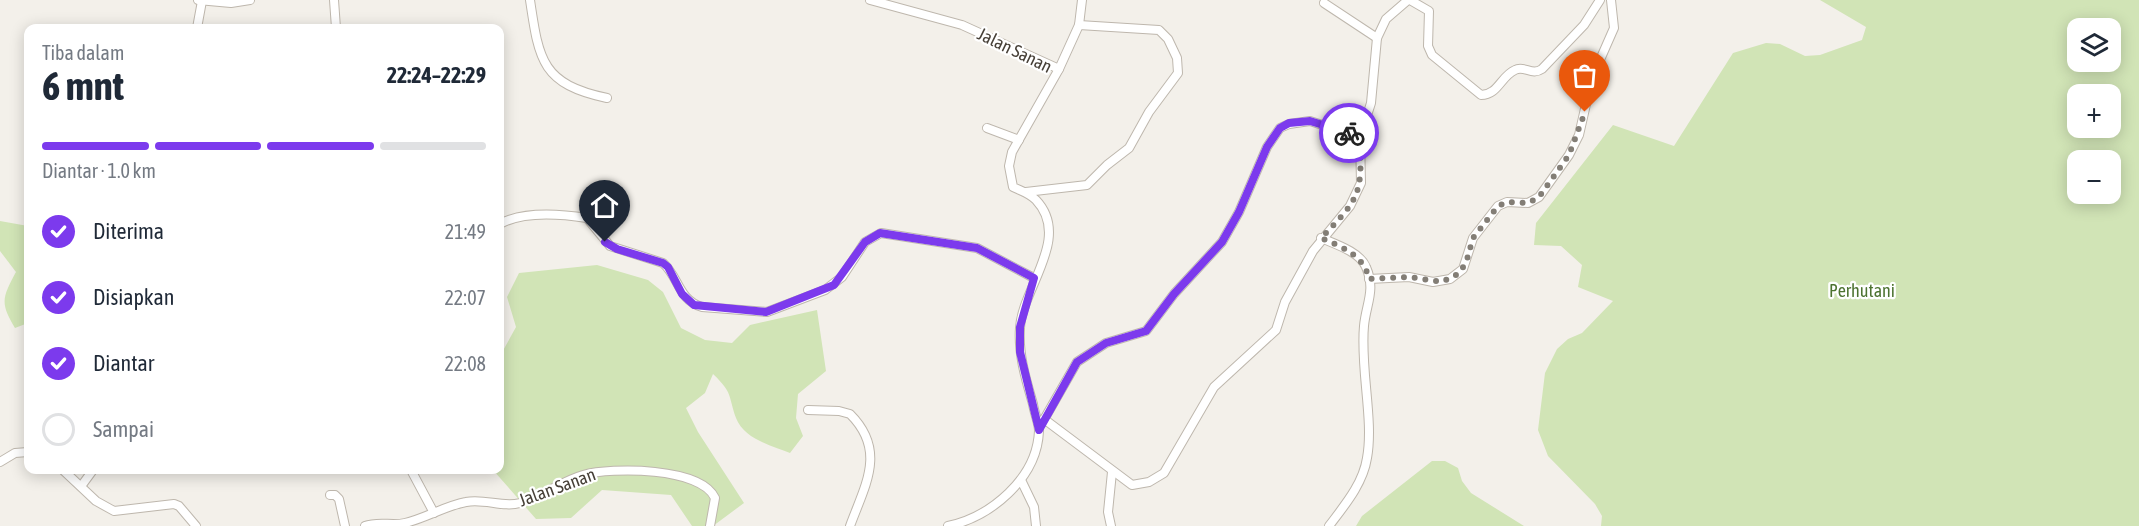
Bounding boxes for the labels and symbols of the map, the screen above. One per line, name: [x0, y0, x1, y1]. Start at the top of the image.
street label: Jalan Sanan: [974, 23, 1056, 77]
pin: [1559, 50, 1610, 112]
courier: [1319, 103, 1379, 163]
pin: [579, 180, 630, 242]
park label: Perhutani: [1829, 280, 1895, 301]
street label: Jalan Sanan: [516, 463, 598, 511]

